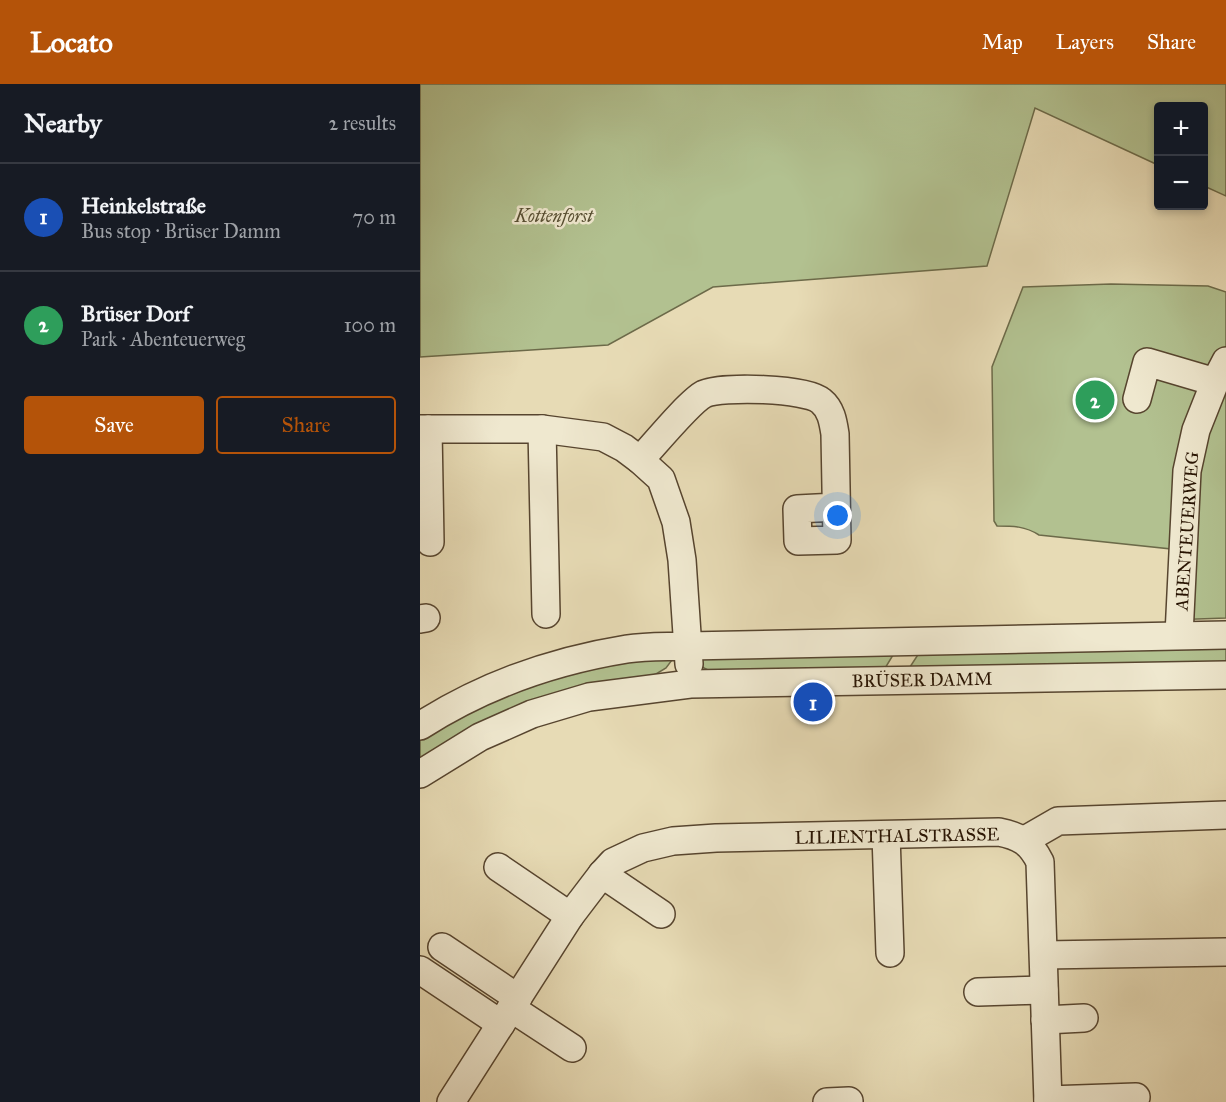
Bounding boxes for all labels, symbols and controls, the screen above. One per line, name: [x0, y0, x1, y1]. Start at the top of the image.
text: Locato: [30, 25, 113, 60]
text: Map: [982, 29, 1023, 55]
text: Layers: [1056, 29, 1114, 55]
text: Share: [1147, 29, 1196, 55]
map controls: [1154, 102, 1208, 210]
button: +: [1154, 102, 1208, 156]
text: Nearby: [24, 107, 102, 139]
text: 2 results: [328, 111, 396, 135]
button: −: [1154, 156, 1208, 210]
text: Heinkelstraße: [81, 192, 206, 219]
text: 1: [40, 205, 47, 229]
text: 70 m: [353, 205, 396, 229]
park label: Kottenforst: [514, 205, 594, 227]
text: Bus stop · Brüser Damm: [81, 219, 281, 243]
text: Brüser Dorf: [81, 300, 190, 327]
text: 2: [39, 313, 48, 337]
text: 100 m: [344, 313, 396, 337]
text: Park · Abenteuerweg: [81, 327, 245, 351]
pin: 2: [1076, 378, 1114, 422]
button: Save: [24, 396, 204, 454]
button: Share: [216, 396, 396, 454]
street label: ABENTEUERWEG: [1170, 451, 1204, 612]
your location: [823, 501, 852, 530]
street label: BRÜSER DAMM: [851, 667, 993, 692]
pin: 1: [794, 680, 832, 724]
street label: LILIENTHALSTRASSE: [795, 823, 1000, 849]

